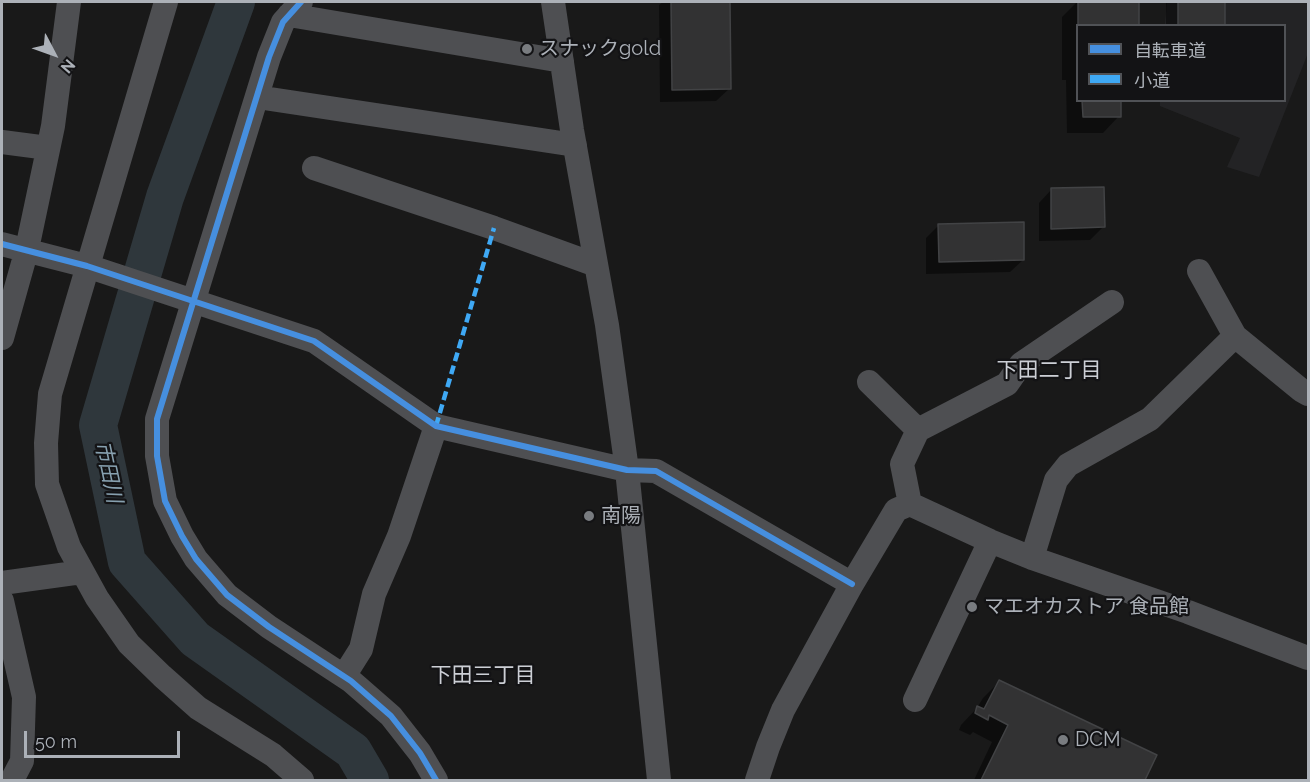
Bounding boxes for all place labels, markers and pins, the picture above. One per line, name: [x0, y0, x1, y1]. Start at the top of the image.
place label: スナックgold: [539, 37, 661, 61]
marker: スナックgold: [520, 42, 534, 56]
place label: 南陽: [601, 504, 641, 528]
marker: 南陽: [582, 509, 596, 523]
place label: マエオカストア 食品館: [984, 595, 1189, 619]
marker: マエオカストア 食品館: [965, 600, 979, 614]
place label: DCM: [1075, 728, 1121, 752]
marker: DCM: [1056, 733, 1070, 747]

